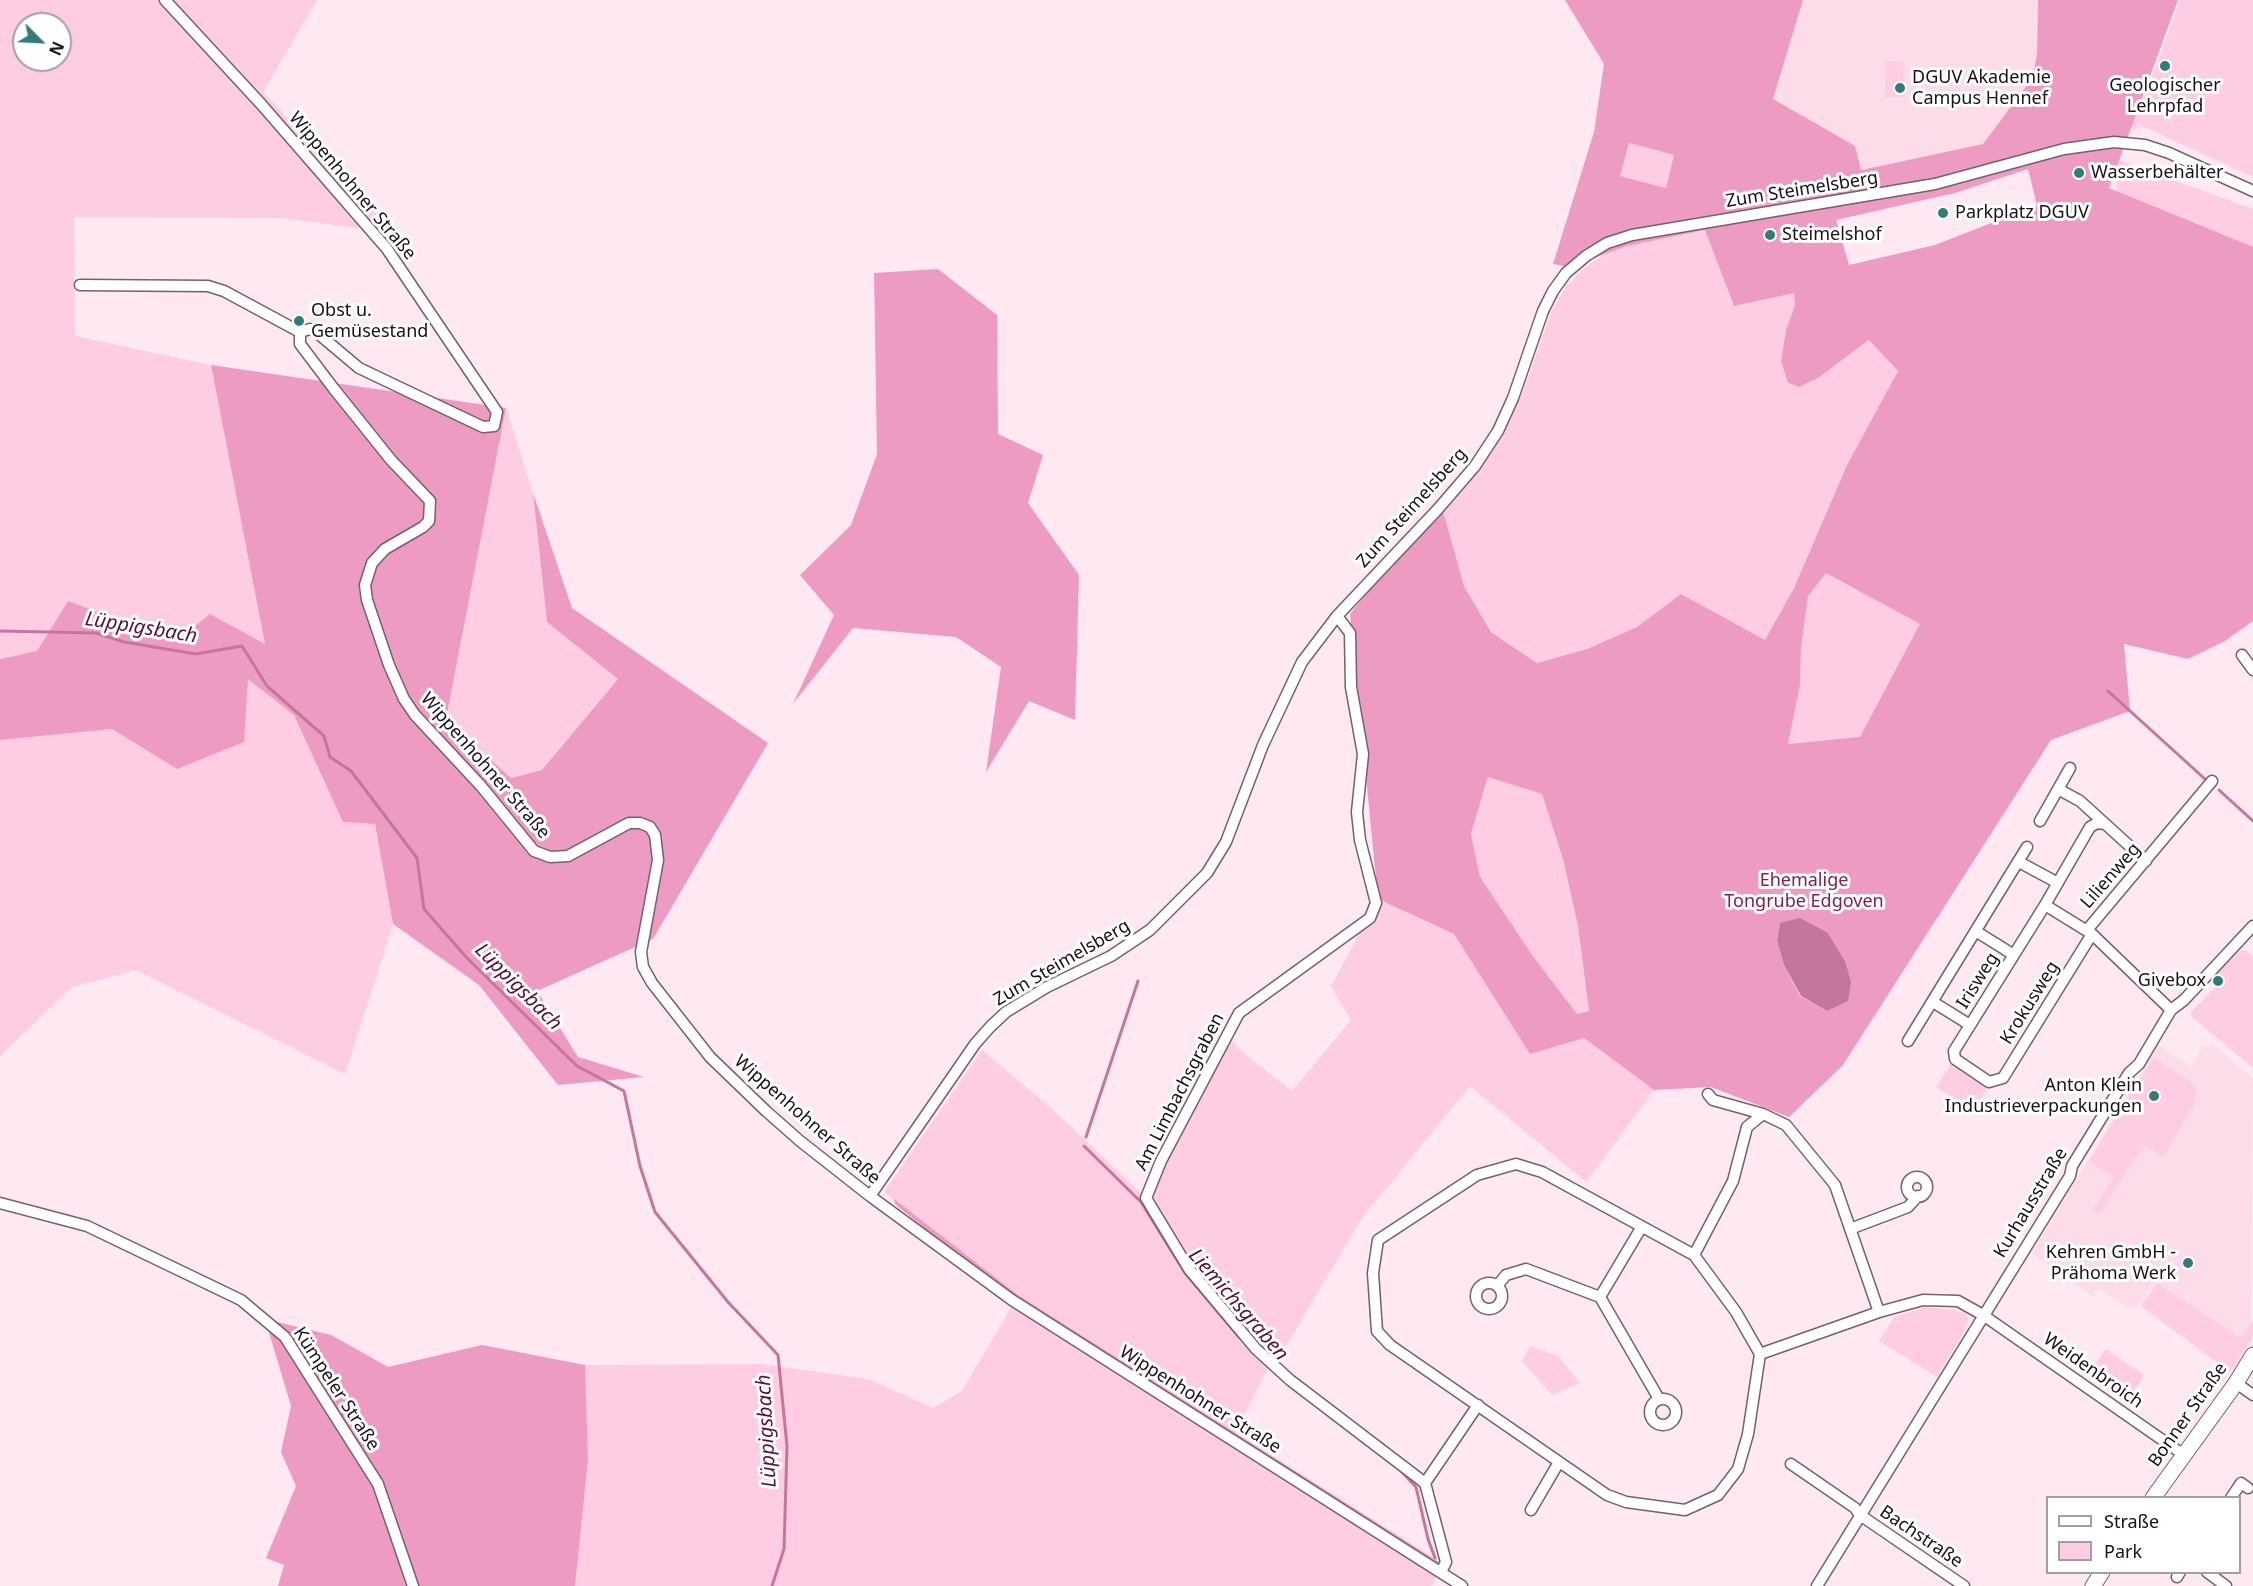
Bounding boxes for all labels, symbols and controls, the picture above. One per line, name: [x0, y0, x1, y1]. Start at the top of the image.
north arrow: [12, 12, 72, 72]
text: N: [44, 38, 69, 59]
marker: Geologischer Lehrpfad: [2158, 59, 2172, 73]
place label: DGUV Akademie Campus Hennef: [1912, 67, 2051, 110]
place label: Geologischer Lehrpfad: [2109, 75, 2221, 118]
marker: DGUV Akademie Campus Hennef: [1893, 81, 1907, 95]
street label: Wippenhohner Straße: [284, 108, 420, 264]
place label: Wasserbehälter: [2091, 162, 2223, 184]
marker: Wasserbehälter: [2072, 166, 2086, 180]
street label: Zum Steimelsberg: [1724, 167, 1880, 213]
place label: Parkplatz DGUV: [1955, 202, 2089, 224]
marker: Parkplatz DGUV: [1936, 206, 1950, 220]
place label: Steimelshof: [1782, 224, 1882, 246]
marker: Steimelshof: [1763, 228, 1777, 242]
place label: Obst u. Gemüsestand: [311, 300, 428, 342]
marker: Obst u. Gemüsestand: [292, 314, 306, 328]
street label: Zum Steimelsberg: [1352, 444, 1472, 572]
water label: Lüppigsbach: [83, 607, 199, 649]
street label: Wippenhohner Straße: [416, 689, 554, 843]
street label: Lilienweg: [2077, 839, 2145, 913]
park label: Ehemalige Tongrube Edgoven: [1724, 870, 1884, 912]
street label: Zum Steimelsberg: [990, 915, 1134, 1011]
water label: Lüppigsbach: [469, 938, 567, 1036]
street label: Irisweg: [1952, 949, 2004, 1013]
street label: Krokusweg: [1996, 957, 2064, 1049]
place label: Givebox: [2138, 970, 2206, 992]
marker: Givebox: [2211, 974, 2225, 988]
street label: Am Limbachsgraben: [1131, 1010, 1229, 1174]
street label: Wippenhohner Straße: [730, 1051, 884, 1189]
place label: Anton Klein Industrieverpackungen: [1945, 1075, 2142, 1118]
marker: Anton Klein Industrieverpackungen: [2147, 1089, 2161, 1103]
street label: Kurhausstraße: [1990, 1144, 2072, 1262]
place label: Kehren GmbH - Prähoma Werk: [2046, 1242, 2176, 1284]
water label: Liemichsgraben: [1183, 1244, 1293, 1366]
marker: Kehren GmbH - Prähoma Werk: [2181, 1256, 2195, 1270]
street label: Kümpeler Straße: [288, 1323, 384, 1455]
street label: Weidenbroich: [2039, 1329, 2147, 1413]
street label: Wippenhohner Straße: [1115, 1341, 1285, 1459]
street label: Bonner Straße: [2144, 1359, 2232, 1471]
water label: Lüppigsbach: [752, 1374, 782, 1488]
legend: [2046, 1496, 2241, 1574]
street label: Bachstraße: [1875, 1501, 1967, 1573]
text: Straße: [2104, 1509, 2159, 1533]
text: Park: [2104, 1539, 2142, 1563]

